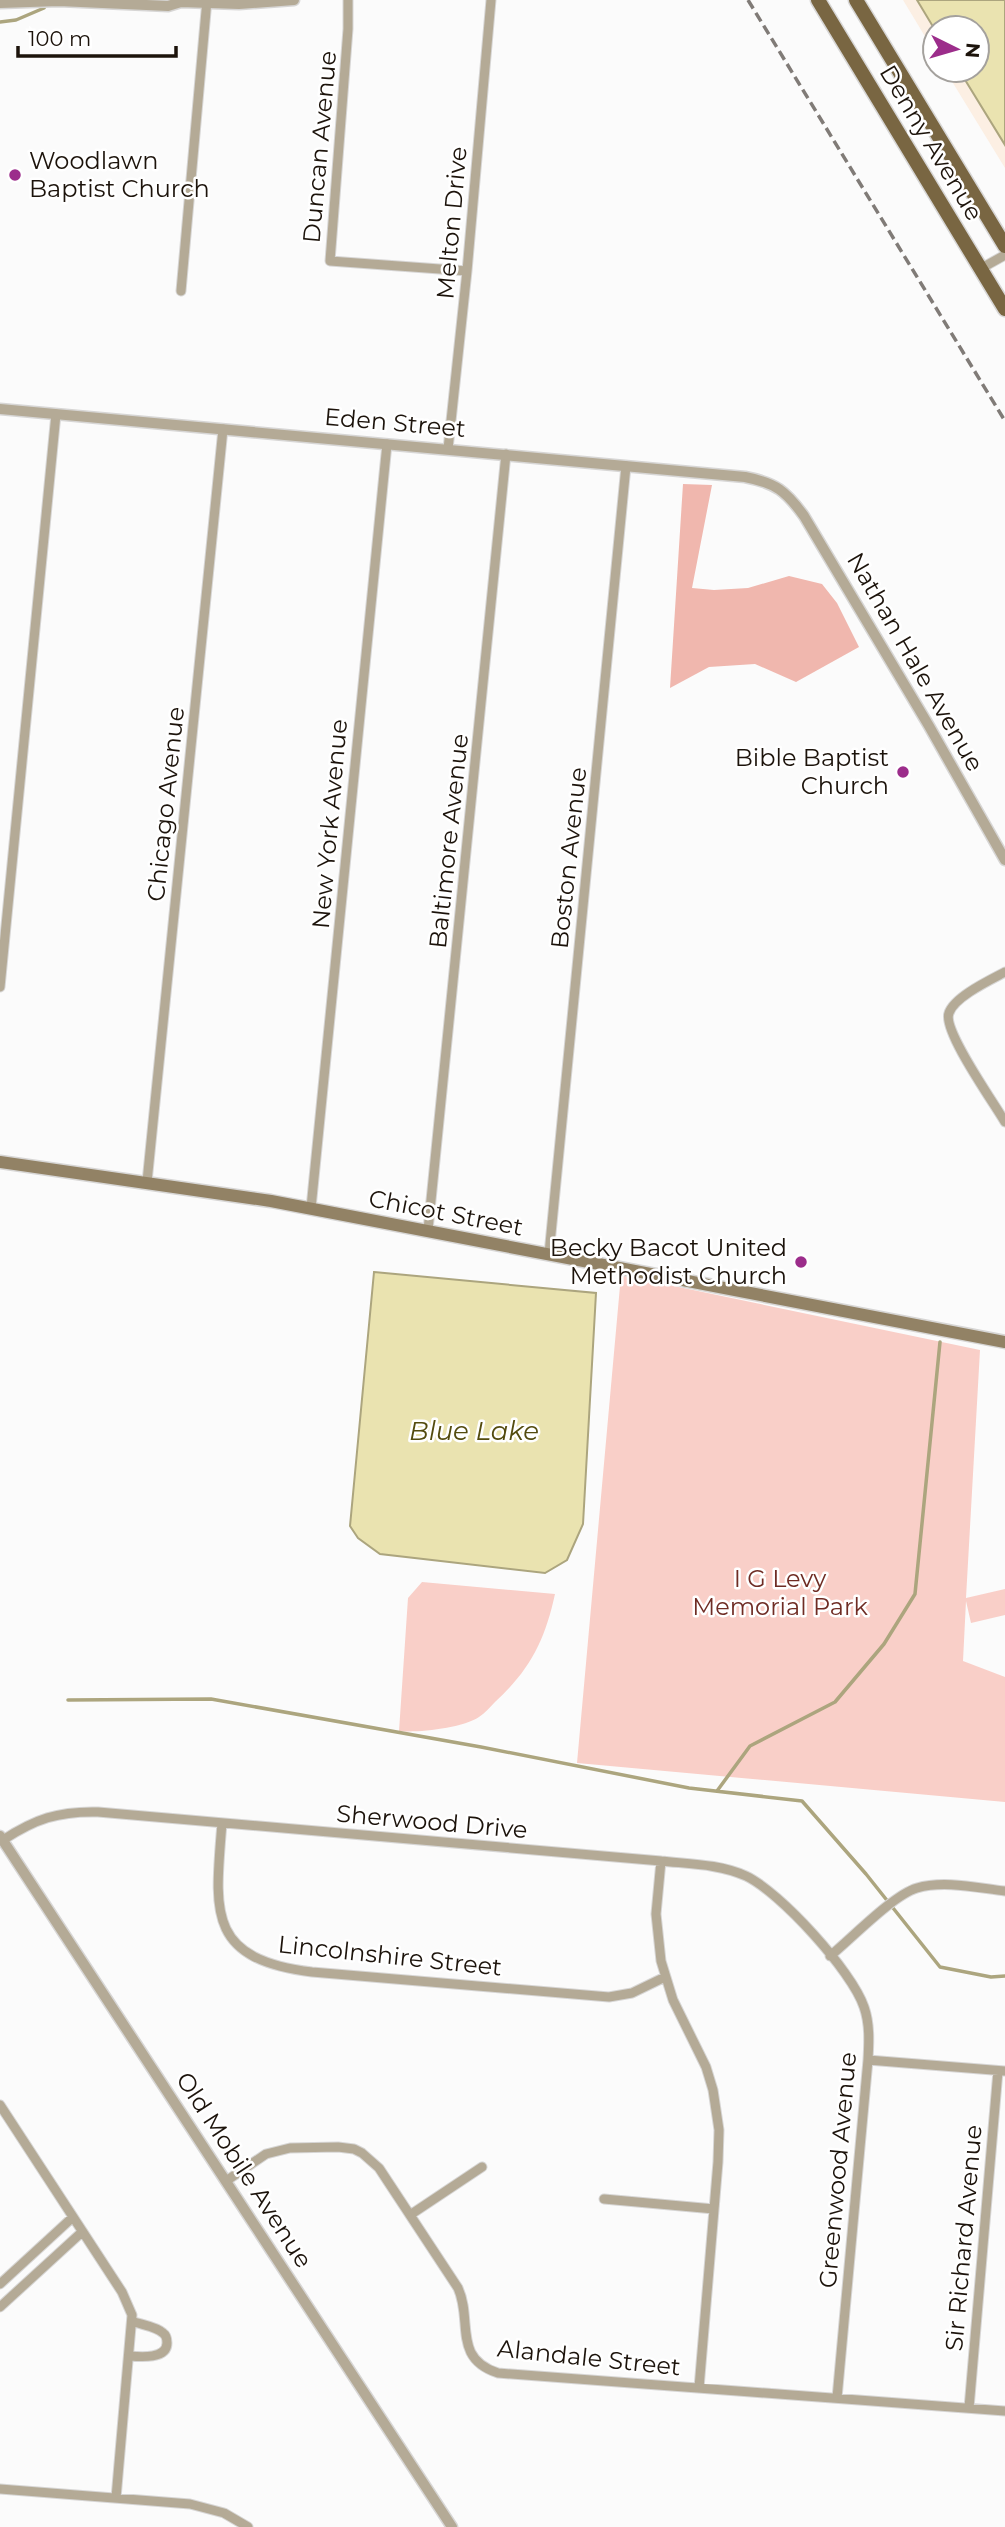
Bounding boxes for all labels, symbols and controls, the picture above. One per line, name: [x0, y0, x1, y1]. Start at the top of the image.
scale bar: [18, 14, 175, 58]
north arrow: [921, 14, 991, 84]
text: 100 m: [28, 26, 91, 51]
text: N: [960, 42, 985, 59]
street label: Duncan Avenue: [297, 50, 342, 244]
street label: Denny Avenue: [874, 60, 989, 226]
street label: Melton Drive: [430, 145, 473, 301]
place label: Woodlawn Baptist Church: [29, 146, 210, 203]
marker: Woodlawn Baptist Church: [7, 167, 23, 183]
street label: Eden Street: [323, 402, 467, 443]
street label: Nathan Hale Avenue: [841, 547, 990, 776]
street label: Chicago Avenue: [141, 705, 190, 903]
street label: New York Avenue: [306, 718, 353, 930]
street label: Baltimore Avenue: [423, 732, 474, 950]
place label: Bible Baptist Church: [735, 743, 889, 800]
marker: Bible Baptist Church: [895, 764, 911, 780]
street label: Boston Avenue: [545, 766, 592, 950]
street label: Chicot Street: [366, 1183, 526, 1242]
place label: Becky Bacot United Methodist Church: [550, 1233, 787, 1290]
marker: Becky Bacot United Methodist Church: [793, 1254, 809, 1270]
water label: Blue Lake: [409, 1415, 539, 1447]
park label: I G Levy Memorial Park: [692, 1564, 868, 1621]
street label: Sherwood Drive: [335, 1799, 529, 1844]
street label: Lincolnshire Street: [277, 1929, 504, 1982]
street label: Greenwood Avenue: [813, 2051, 862, 2289]
street label: Old Mobile Avenue: [170, 2066, 319, 2273]
street label: Sir Richard Avenue: [939, 2124, 988, 2352]
street label: Alandale Street: [496, 2333, 682, 2382]

